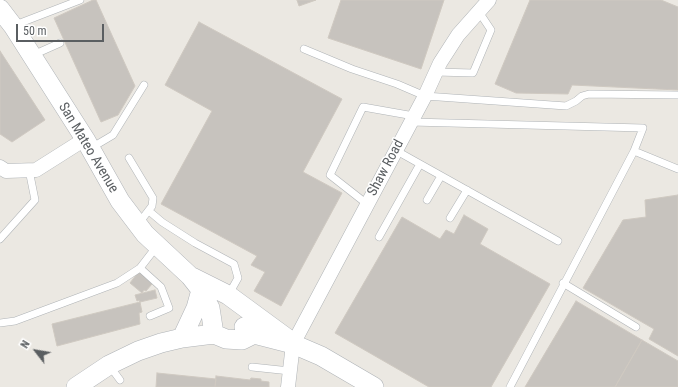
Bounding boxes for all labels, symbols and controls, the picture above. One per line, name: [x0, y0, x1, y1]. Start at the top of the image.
scale bar: [18, 16, 106, 42]
text: 50 m: [23, 24, 47, 38]
street label: San Mateo Avenue: [54, 100, 122, 196]
street label: Shaw Road: [364, 137, 408, 199]
north arrow: [16, 331, 56, 371]
text: N: [18, 338, 33, 351]

